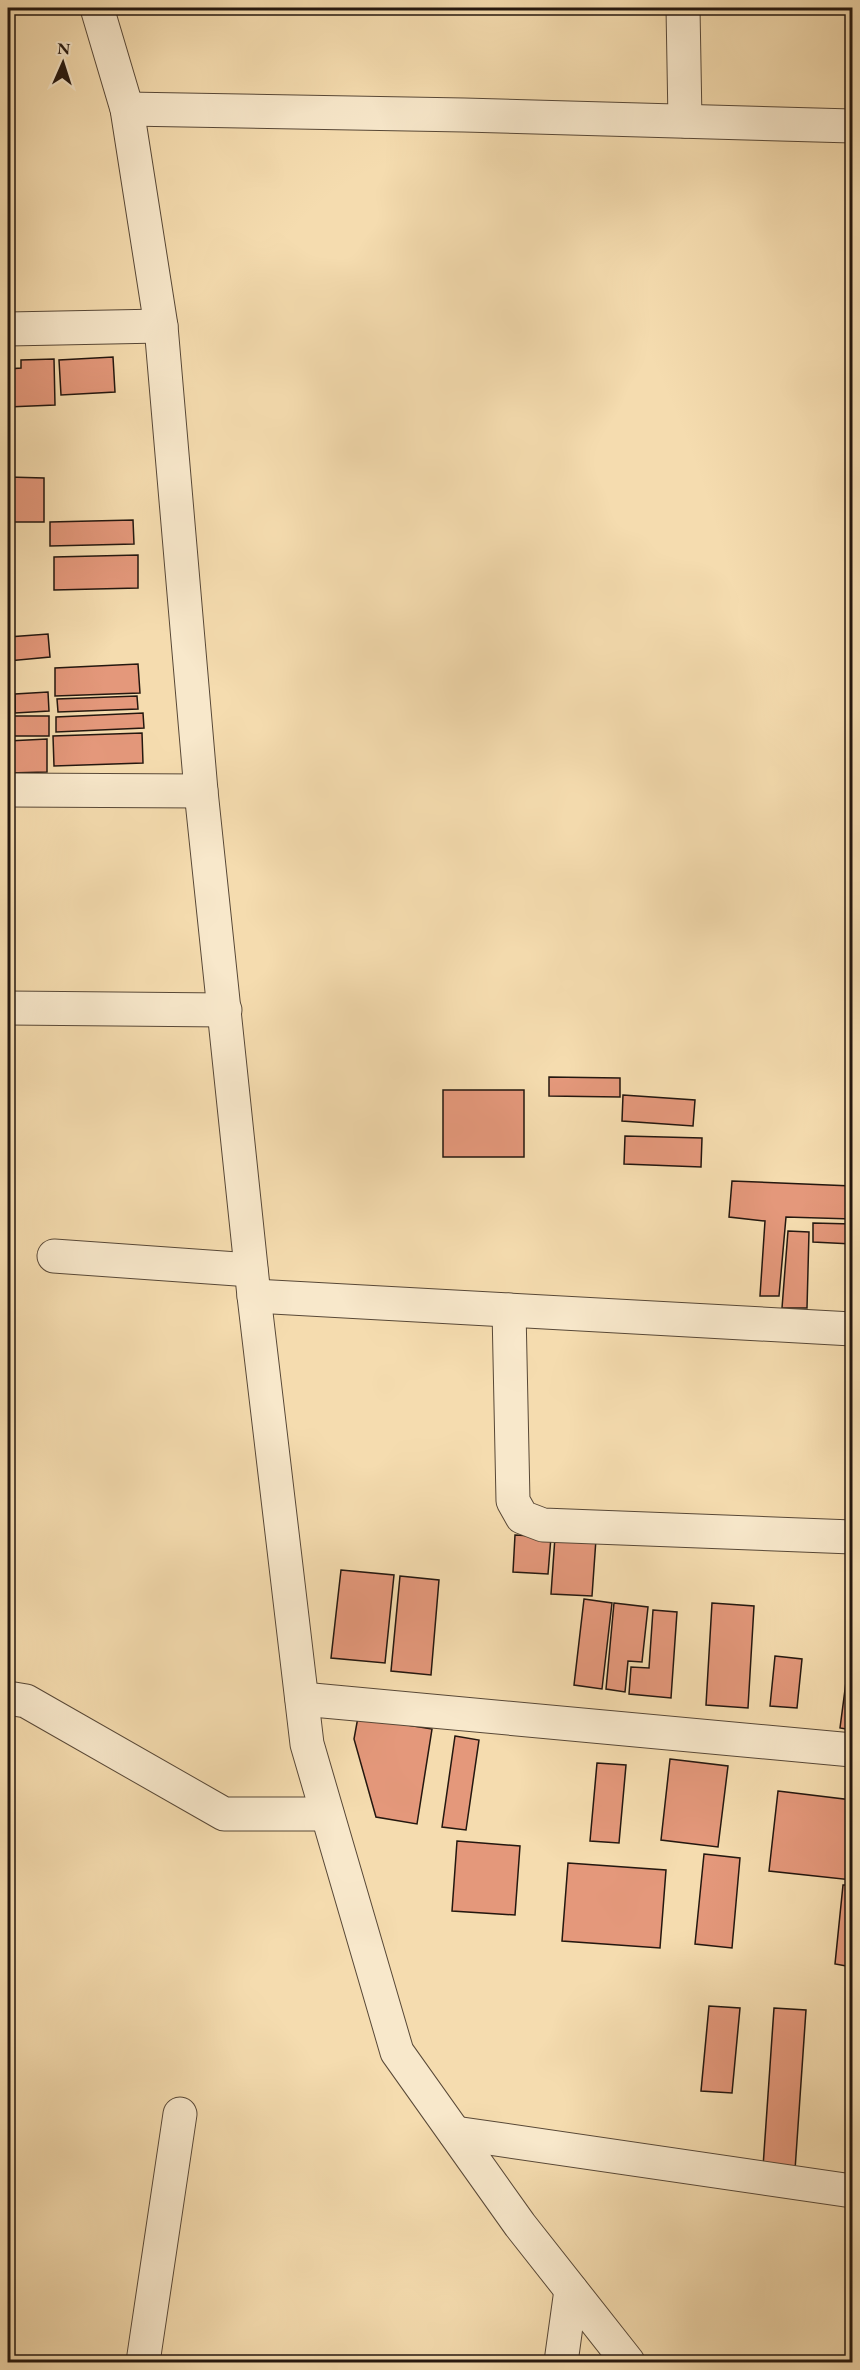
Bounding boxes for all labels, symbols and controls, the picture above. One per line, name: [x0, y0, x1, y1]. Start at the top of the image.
north arrow: [33, 33, 93, 93]
text: N: [57, 38, 71, 59]

